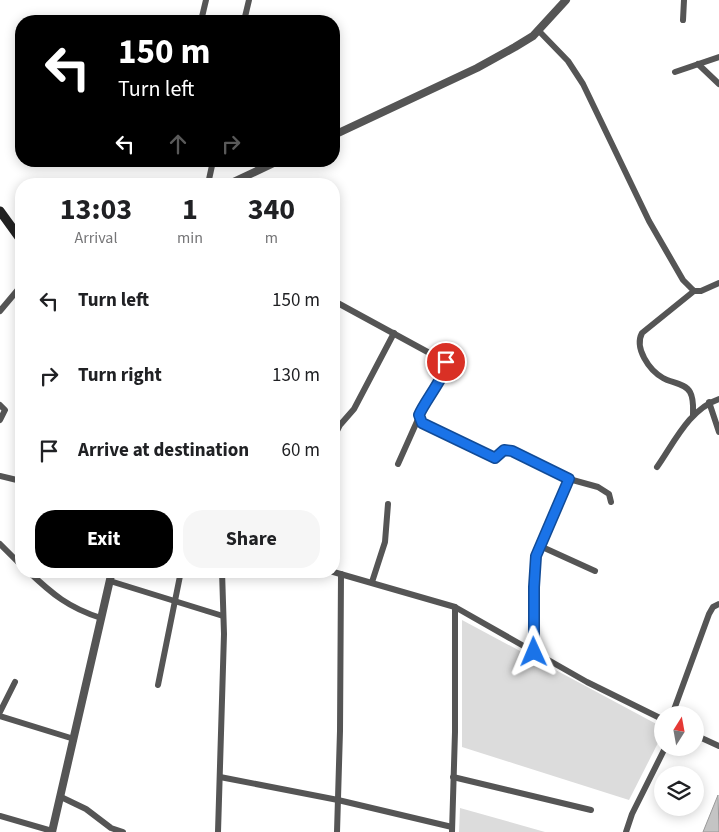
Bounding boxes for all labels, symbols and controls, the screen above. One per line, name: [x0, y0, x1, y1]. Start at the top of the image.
text: 150 m: [118, 27, 210, 77]
icon: left: [35, 35, 100, 100]
text: Turn left: [118, 73, 194, 105]
icon: left: [111, 130, 139, 158]
icon: ahead: [164, 130, 192, 158]
icon: right: [217, 130, 245, 158]
text: 13:03: [60, 188, 132, 231]
text: 1: [182, 188, 198, 231]
text: 340: [248, 188, 295, 231]
text: Arrival: [74, 227, 117, 249]
text: min: [177, 227, 203, 249]
text: m: [265, 227, 278, 249]
icon: left: [35, 287, 63, 315]
text: Turn left: [78, 287, 149, 314]
text: 150 m: [272, 287, 320, 314]
pin: [425, 341, 467, 383]
icon: arrive: [432, 348, 460, 376]
icon: right: [35, 362, 63, 390]
text: Turn right: [78, 362, 162, 389]
text: 130 m: [272, 362, 320, 389]
icon: arrive: [35, 437, 63, 465]
text: Arrive at destination: [78, 437, 249, 464]
text: 60 m: [282, 437, 320, 464]
button: Exit: [35, 510, 173, 568]
button: Share: [183, 510, 320, 568]
position arrow: [507, 625, 559, 677]
north arrow: [654, 706, 704, 756]
map controls: [654, 706, 704, 816]
button: layers: [654, 766, 704, 816]

